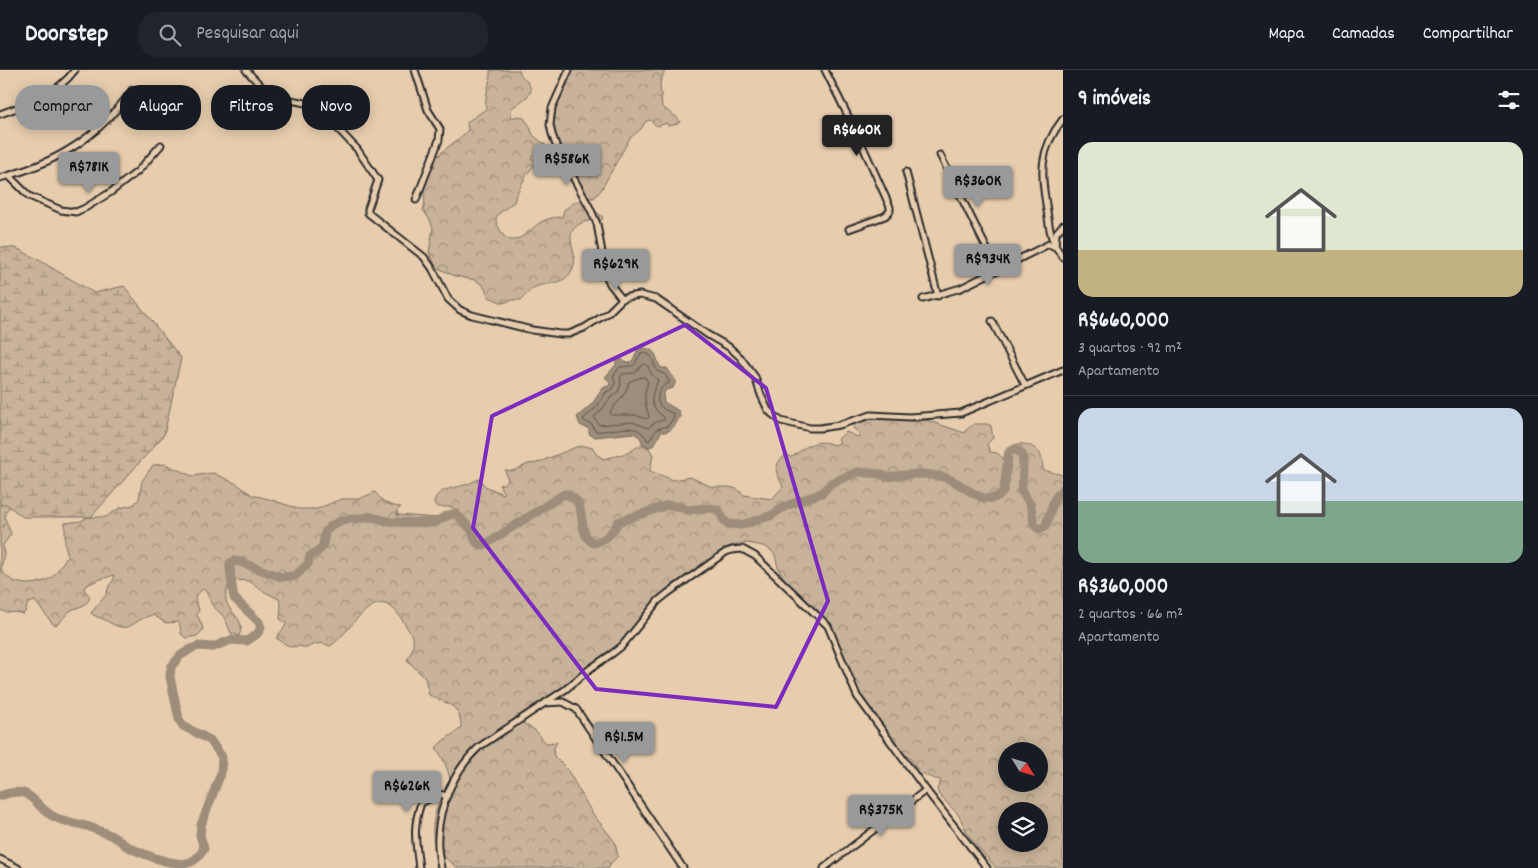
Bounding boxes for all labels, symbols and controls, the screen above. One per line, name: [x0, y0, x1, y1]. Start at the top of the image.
search box: [138, 12, 488, 57]
text: Doorstep: [25, 18, 108, 52]
icon: search: [156, 21, 184, 49]
text: Pesquisar aqui: [196, 21, 299, 48]
text: Mapa: [1268, 22, 1304, 47]
text: Camadas: [1332, 22, 1395, 47]
text: Compartilhar: [1423, 22, 1513, 47]
chip: Comprar: [15, 85, 110, 130]
chip: Alugar: [120, 85, 201, 130]
chip: Filtros: [211, 85, 292, 130]
chip: Novo: [302, 85, 370, 130]
text: 9 imóveis: [1078, 85, 1151, 115]
icon: filters: [1495, 86, 1523, 114]
pin: R$660K: [816, 114, 898, 157]
text: R$660K: [833, 119, 881, 142]
pin: R$586K: [526, 144, 608, 186]
text: R$586K: [545, 148, 589, 171]
pin: R$781K: [48, 152, 130, 194]
text: R$781K: [69, 156, 109, 179]
pin: R$360K: [937, 166, 1019, 208]
text: R$360K: [955, 170, 1001, 193]
icon: home: [1256, 175, 1346, 265]
pin: R$934K: [947, 244, 1029, 286]
pin: R$629K: [575, 248, 657, 291]
text: R$934K: [966, 248, 1010, 271]
text: R$629K: [593, 253, 639, 276]
text: R$660,000: [1078, 307, 1169, 337]
text: 3 quartos · 92 m²: [1078, 337, 1182, 360]
text: Apartamento: [1078, 360, 1159, 383]
icon: home: [1256, 440, 1346, 530]
text: R$360,000: [1078, 573, 1168, 603]
text: 2 quartos · 66 m²: [1078, 603, 1183, 626]
text: Apartamento: [1078, 626, 1159, 649]
pin: R$1.5M: [583, 722, 665, 764]
text: R$1.5M: [605, 726, 643, 749]
north arrow: [998, 742, 1048, 792]
map controls: [998, 742, 1048, 852]
pin: R$626K: [366, 770, 448, 813]
text: R$626K: [384, 775, 430, 798]
pin: R$375K: [840, 794, 922, 837]
text: R$375K: [859, 799, 903, 822]
button: layers: [998, 802, 1048, 852]

